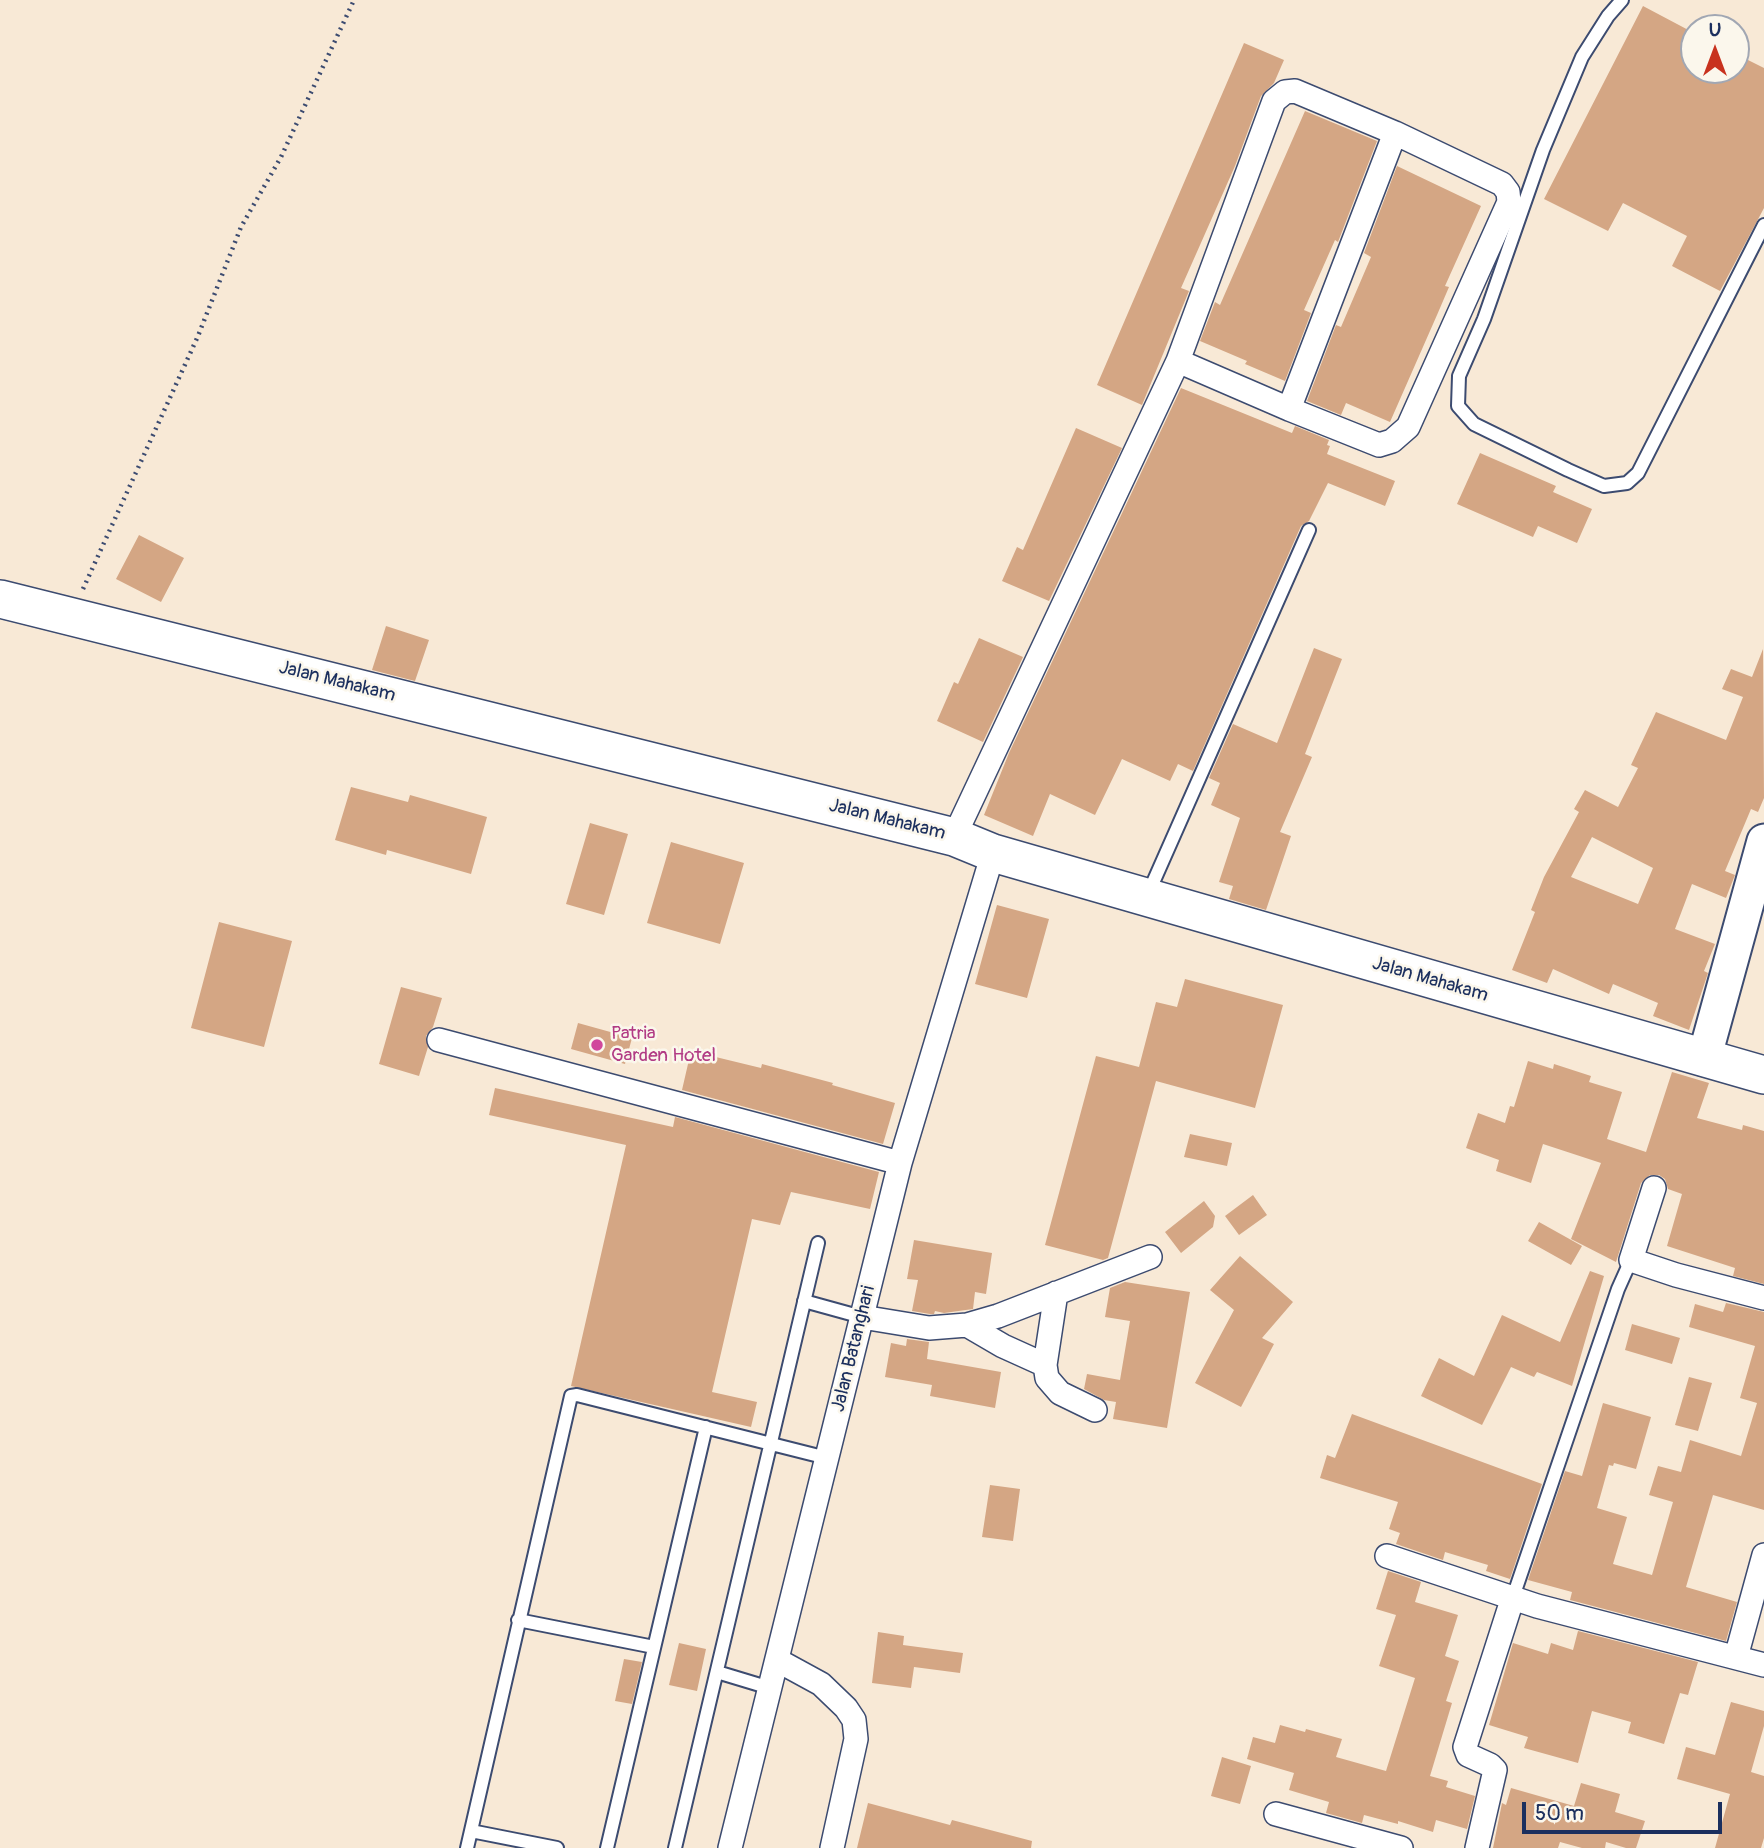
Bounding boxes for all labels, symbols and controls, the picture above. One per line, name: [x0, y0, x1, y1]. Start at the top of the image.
north arrow: [1680, 14, 1750, 84]
text: U: [1709, 18, 1721, 42]
street label: Jalan Mahakam: [276, 656, 398, 708]
street label: Jalan Mahakam: [826, 794, 948, 846]
street label: Jalan Mahakam: [1369, 953, 1491, 1007]
place label: Patria Garden Hotel: [611, 1023, 716, 1067]
marker: Patria Garden Hotel: [589, 1037, 605, 1053]
street label: Jalan Batanghari: [827, 1284, 881, 1414]
scale bar: [1526, 1788, 1726, 1832]
text: 50 m: [1535, 1800, 1584, 1827]

